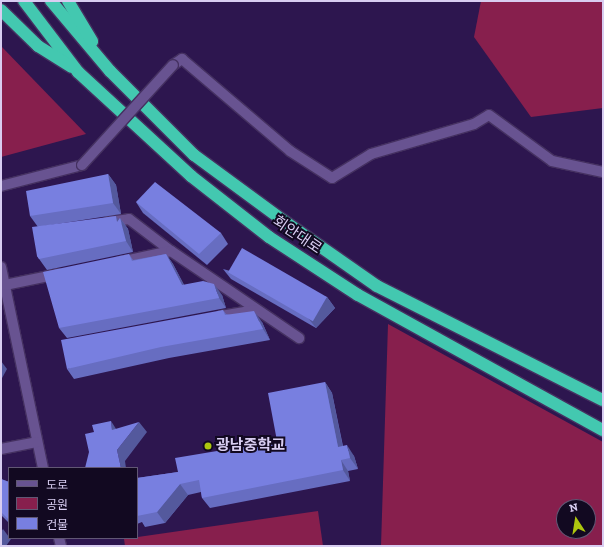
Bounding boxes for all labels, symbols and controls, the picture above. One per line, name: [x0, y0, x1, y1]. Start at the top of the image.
street label: 회안대로: [269, 212, 325, 258]
place label: 광남중학교: [216, 437, 285, 455]
marker: 광남중학교: [203, 441, 213, 451]
legend: [8, 467, 138, 539]
text: 도로: [46, 478, 68, 492]
text: 공원: [46, 498, 68, 512]
north arrow: [556, 499, 596, 539]
text: N: [568, 501, 579, 515]
text: 건물: [46, 518, 68, 532]

